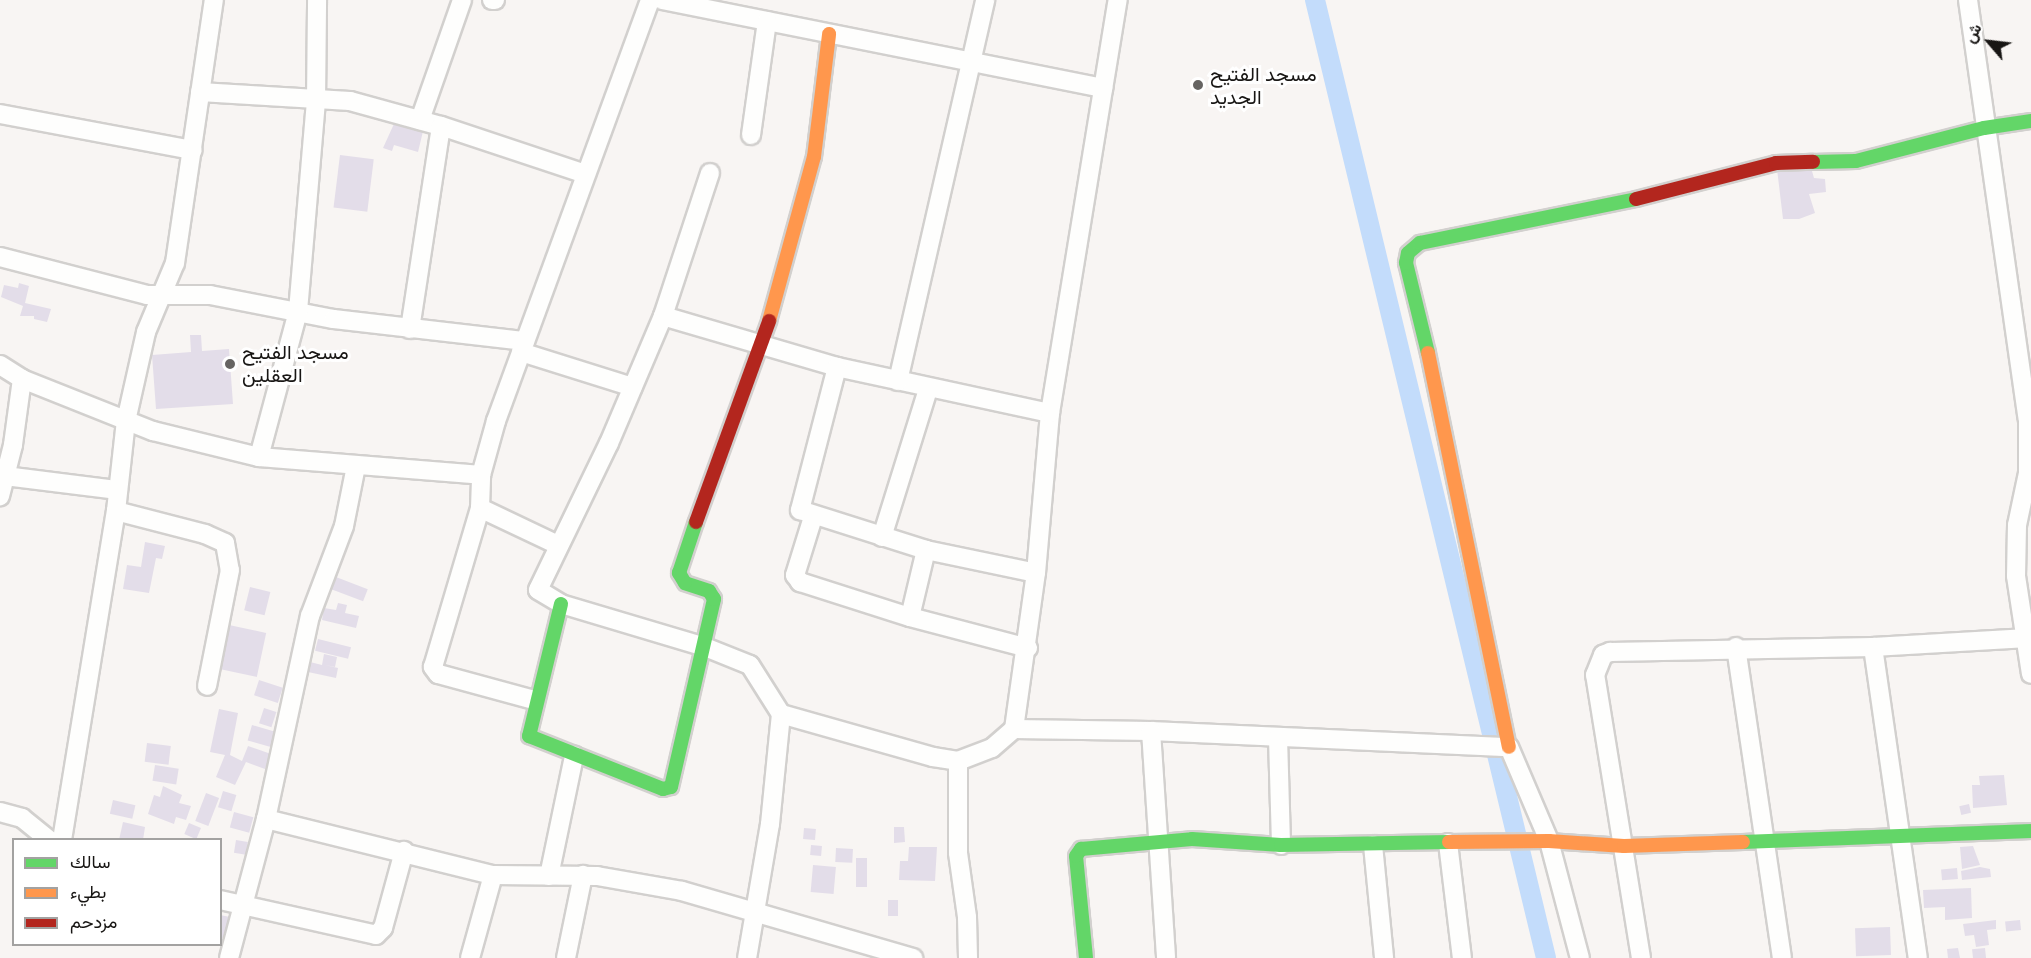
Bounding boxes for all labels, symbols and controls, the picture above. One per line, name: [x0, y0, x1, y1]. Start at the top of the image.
north arrow: [1959, 12, 2019, 72]
text: ش: [1958, 19, 1987, 47]
place label: مسجد الفتيح الجديد: [1210, 62, 1317, 109]
marker: مسجد الفتيح الجديد: [1191, 78, 1205, 92]
place label: مسجد الفتيح العقلين: [242, 340, 349, 387]
marker: مسجد الفتيح العقلين: [223, 357, 237, 371]
legend: [12, 838, 222, 946]
text: سالك: [70, 849, 110, 874]
text: بطيء: [70, 879, 106, 904]
text: مزدحم: [70, 909, 117, 934]

